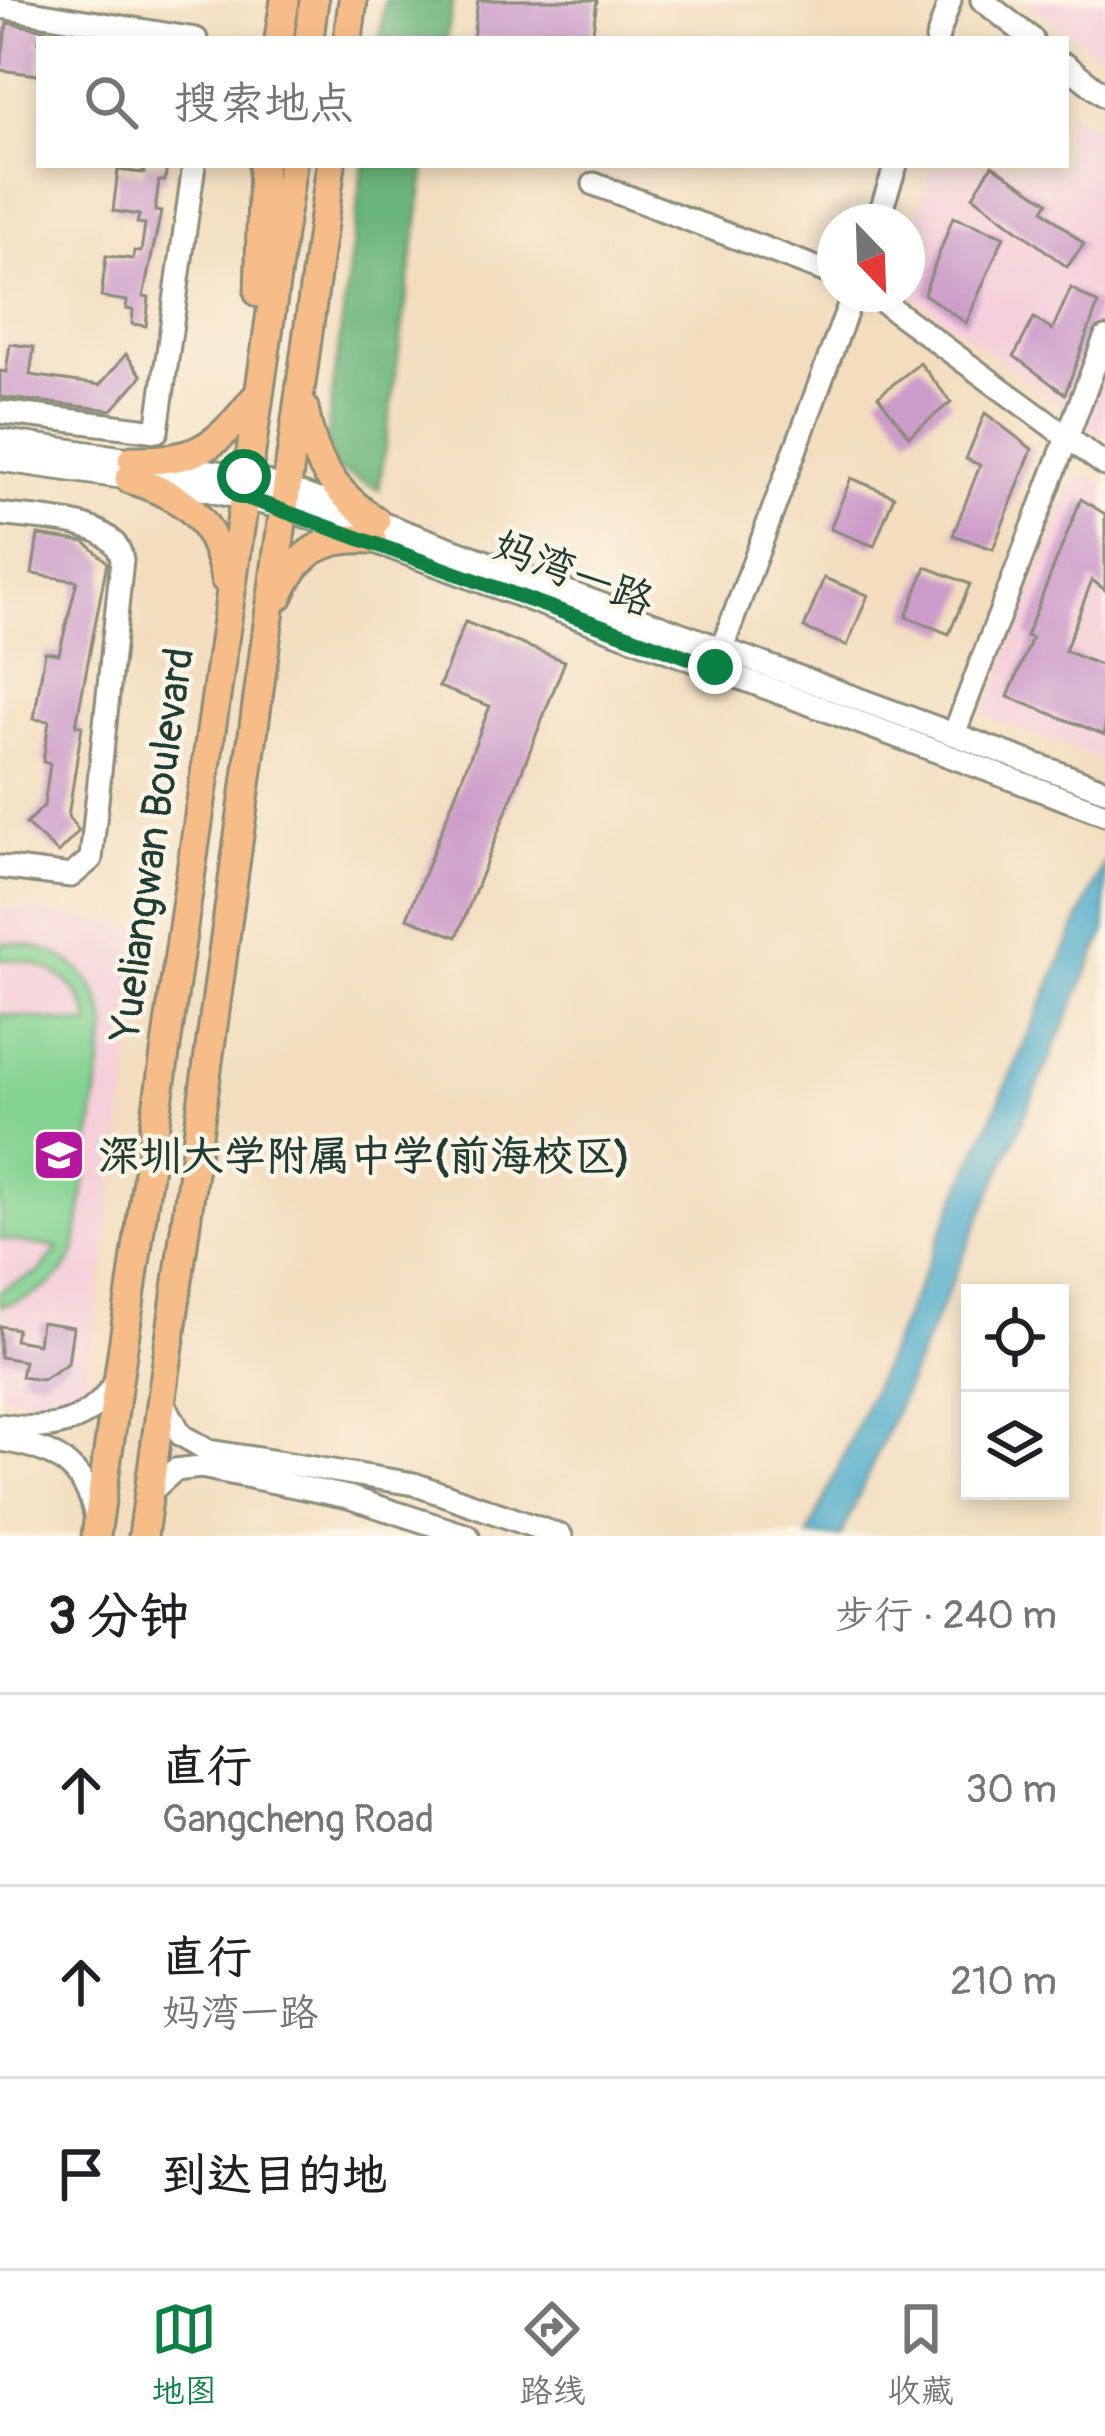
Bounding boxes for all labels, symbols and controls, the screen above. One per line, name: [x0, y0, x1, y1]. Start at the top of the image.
search box: [36, 36, 1069, 168]
icon: search: [78, 69, 144, 135]
text: 搜索地点: [174, 76, 354, 132]
north arrow: [817, 204, 925, 312]
route start: [217, 449, 271, 503]
street label: 妈湾一路: [486, 519, 661, 628]
route end: [688, 640, 742, 694]
street label: Yueliangwan Boulevard: [100, 644, 206, 1045]
school or university icon: 深圳大学附属中学(前海校区): [31, 1127, 87, 1183]
place label: 深圳大学附属中学(前海校区): [98, 1131, 630, 1183]
map controls: [961, 1284, 1069, 1500]
button: locate: [961, 1284, 1069, 1392]
button: layers: [961, 1392, 1069, 1500]
text: 3 分钟: [48, 1585, 190, 1649]
text: 步行 · 240 m: [835, 1591, 1057, 1640]
text: 直行: [162, 1739, 252, 1795]
icon: ahead: [48, 1757, 114, 1823]
text: 30 m: [966, 1765, 1057, 1814]
text: Gangcheng Road: [162, 1795, 434, 1844]
text: 直行: [162, 1930, 252, 1986]
icon: ahead: [48, 1949, 114, 2015]
text: 210 m: [950, 1957, 1057, 2006]
text: 妈湾一路: [162, 1989, 318, 2038]
icon: arrive: [48, 2141, 114, 2207]
text: 到达目的地: [162, 2148, 387, 2204]
tab: 地图: [151, 2296, 217, 2412]
tab: 路线: [519, 2296, 585, 2412]
tab: 收藏: [888, 2296, 954, 2412]

